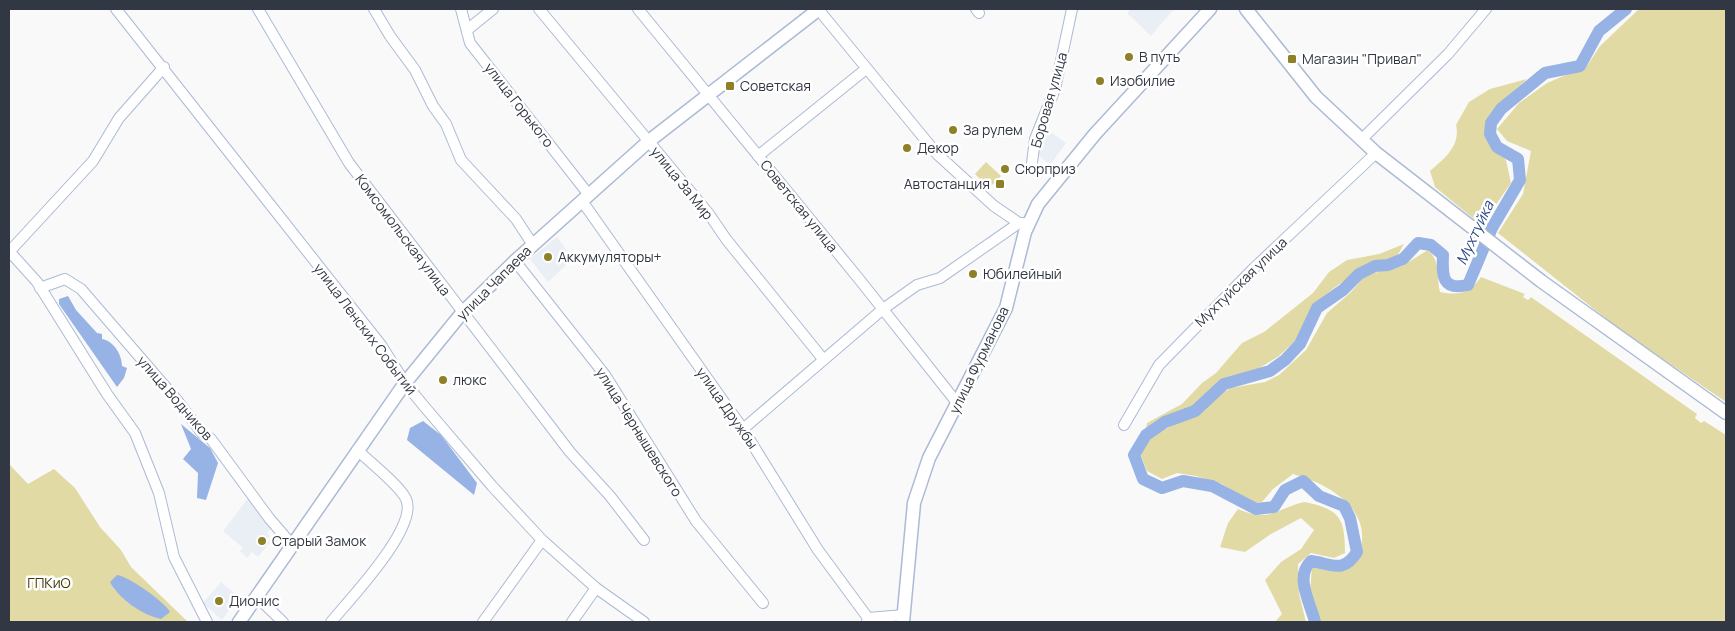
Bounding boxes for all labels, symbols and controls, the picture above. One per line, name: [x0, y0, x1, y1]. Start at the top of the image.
place label: В путь: [1139, 47, 1180, 66]
place label: Магазин "Привал": [1302, 49, 1422, 68]
street label: Боровая улица: [1026, 50, 1071, 150]
marker: В путь: [1123, 51, 1135, 63]
marker: Магазин "Привал": [1286, 53, 1298, 65]
street label: улица Горького: [480, 58, 558, 151]
place label: Изобилие: [1110, 71, 1175, 90]
marker: Изобилие: [1094, 75, 1106, 87]
place label: Советская: [740, 76, 811, 95]
marker: Советская: [724, 80, 736, 92]
place label: За рулем: [963, 120, 1023, 139]
marker: За рулем: [947, 124, 959, 136]
place label: Декор: [917, 138, 959, 157]
street label: улица За Мир: [647, 142, 718, 223]
marker: Декор: [901, 142, 913, 154]
street label: Советская улица: [756, 156, 842, 256]
place label: Сюрприз: [1015, 159, 1076, 178]
marker: Сюрприз: [999, 163, 1011, 175]
street label: Комсомольская улица: [351, 170, 455, 299]
place label: Автостанция: [904, 174, 990, 193]
marker: Автостанция: [994, 178, 1006, 190]
water label: Мухтуйка: [1451, 197, 1499, 268]
street label: Мухтуйская улица: [1190, 233, 1291, 331]
street label: улица Чапаева: [452, 241, 535, 324]
place label: Аккумуляторы+: [558, 247, 662, 266]
marker: Аккумуляторы+: [542, 251, 554, 263]
street label: улица Ленских Событий: [310, 259, 421, 398]
place label: Юбилейный: [983, 264, 1062, 283]
marker: Юбилейный: [967, 268, 979, 280]
street label: улица Фурманова: [944, 303, 1013, 417]
street label: улица Водников: [133, 351, 218, 444]
street label: улица Чернышевского: [592, 363, 687, 500]
street label: улица Дружбы: [692, 363, 763, 452]
place label: люкс: [453, 370, 487, 389]
marker: люкс: [437, 374, 449, 386]
place label: Старый Замок: [272, 531, 367, 550]
marker: Старый Замок: [256, 535, 268, 547]
park label: ГПКиО: [27, 573, 71, 592]
place label: Дионис: [229, 591, 280, 610]
marker: Дионис: [213, 595, 225, 607]

